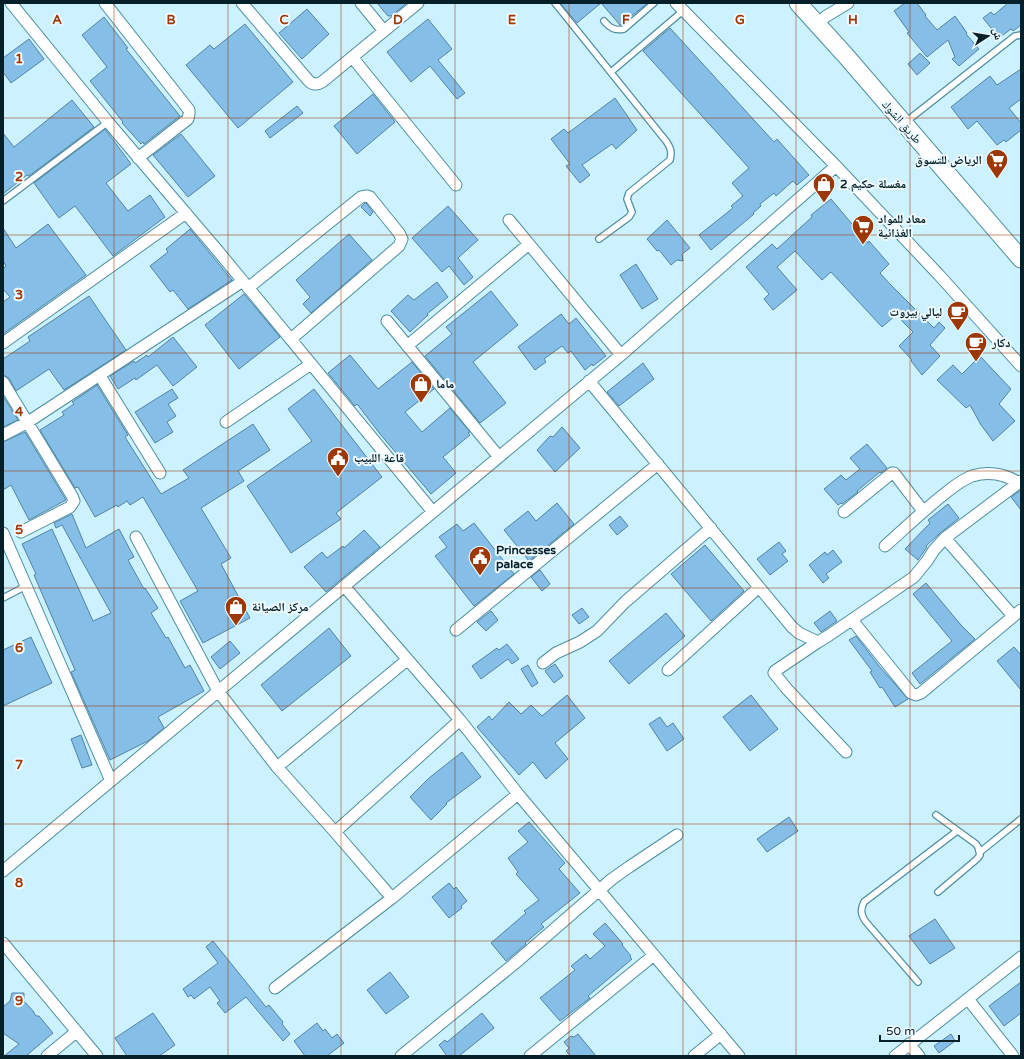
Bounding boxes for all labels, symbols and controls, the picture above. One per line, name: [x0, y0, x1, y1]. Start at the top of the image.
text: A: [52, 12, 62, 28]
text: B: [166, 12, 176, 28]
text: C: [279, 12, 289, 28]
text: D: [393, 12, 403, 28]
text: E: [508, 12, 516, 28]
text: F: [622, 12, 630, 28]
text: G: [735, 12, 745, 28]
text: H: [848, 12, 858, 28]
north arrow: [968, 16, 1008, 56]
text: ش: [989, 27, 1005, 42]
text: 1: [15, 51, 23, 67]
street label: طريق الشوك: [879, 97, 925, 147]
supermarket icon: الرياض للتسوق: [984, 147, 1010, 180]
place label: الرياض للتسوق: [915, 153, 982, 168]
text: 2: [15, 169, 23, 185]
shop icon: مغسلة حكيم 2: [811, 171, 837, 204]
place label: مغسلة حكيم 2: [840, 177, 906, 192]
place label: معاد للمواد الغذائية: [878, 212, 926, 240]
supermarket icon: معاد للمواد الغذائية: [850, 213, 876, 246]
text: 3: [15, 287, 23, 303]
cafe icon: ليالي بيروت: [945, 299, 971, 332]
place label: ليالي بيروت: [890, 305, 942, 322]
cafe icon: دكار: [963, 330, 989, 363]
place label: دكار: [991, 336, 1011, 350]
shop icon: ماما: [408, 371, 434, 404]
place label: ماما: [436, 377, 455, 391]
text: 4: [15, 404, 24, 420]
public building icon: قاعة اللبيب: [325, 445, 351, 478]
place label: قاعة اللبيب: [354, 451, 404, 465]
text: 5: [15, 522, 23, 538]
place label: Princesses palace: [496, 543, 556, 572]
public building icon: Princesses palace: [467, 544, 493, 577]
shop icon: مركز الصيانة: [223, 594, 249, 627]
place label: مركز الصيانة: [252, 600, 309, 614]
text: 6: [15, 640, 23, 656]
text: 7: [15, 757, 23, 773]
text: 8: [15, 875, 23, 891]
text: 9: [15, 993, 23, 1009]
scale bar: [880, 1017, 959, 1043]
text: 50 m: [886, 1024, 915, 1038]

